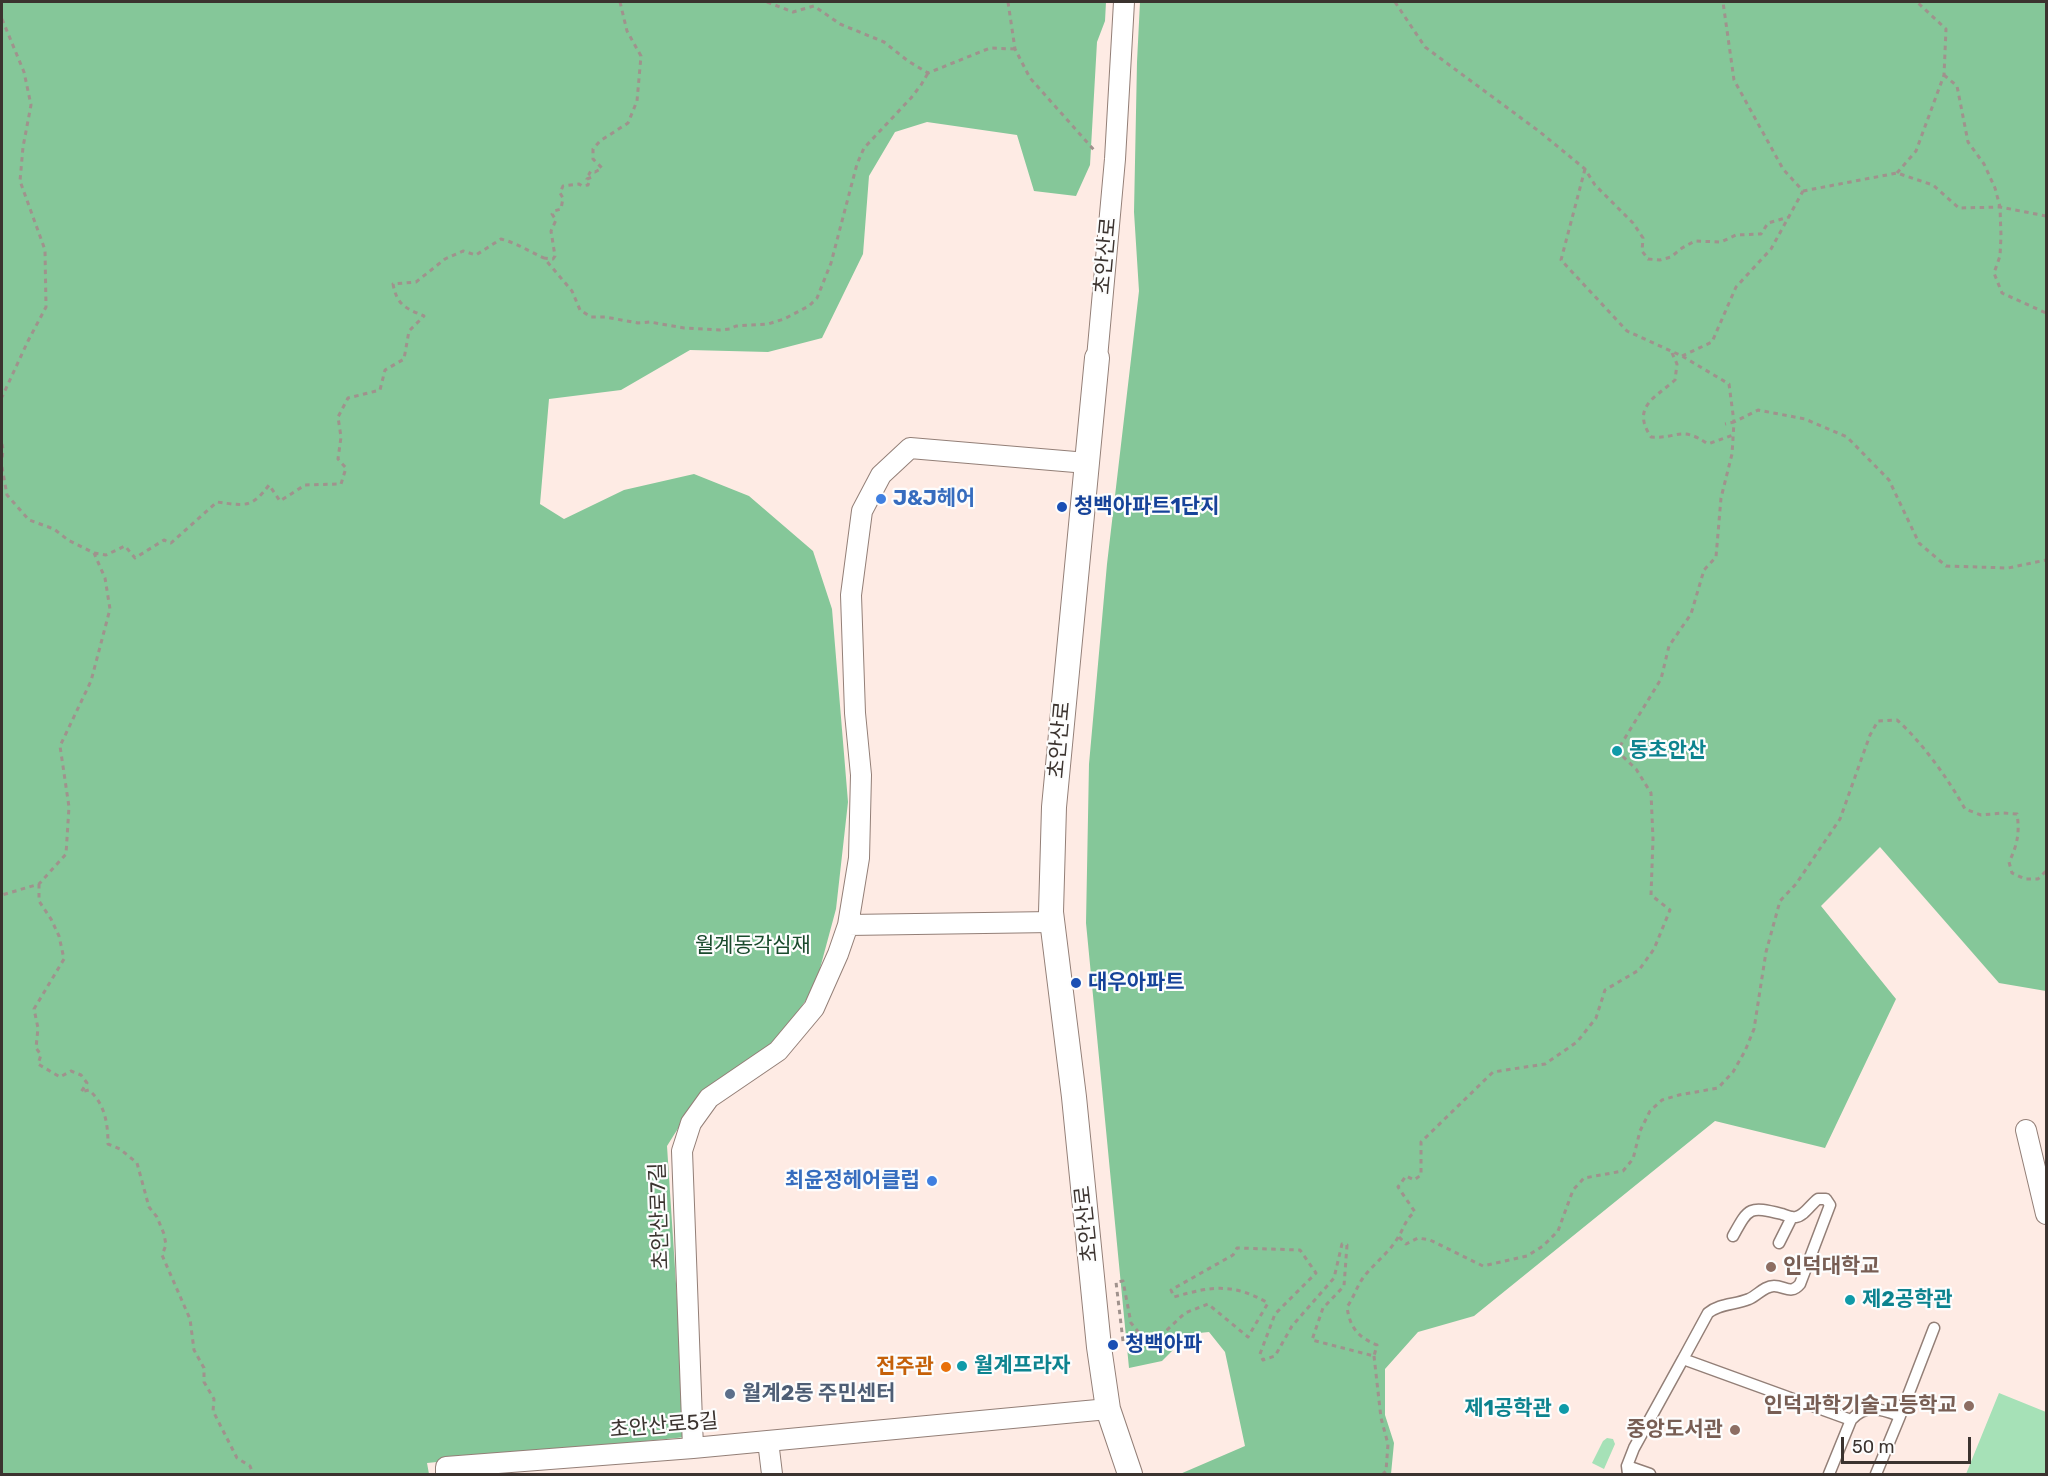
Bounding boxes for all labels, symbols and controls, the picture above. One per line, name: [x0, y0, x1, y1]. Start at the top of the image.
street label: 초안산로: [1090, 216, 1122, 296]
place label: J&J헤어: [893, 486, 975, 512]
marker: J&J헤어: [874, 492, 888, 506]
place label: 청백아파트1단지: [1074, 494, 1220, 520]
marker: 청백아파트1단지: [1055, 500, 1069, 514]
street label: 초안산로: [1044, 700, 1076, 780]
place label: 동초안산: [1629, 738, 1706, 764]
marker: 동초안산: [1610, 744, 1624, 758]
park label: 월계동각심재: [695, 933, 811, 959]
place label: 대우아파트: [1088, 970, 1185, 996]
marker: 대우아파트: [1069, 976, 1083, 990]
street label: 초안산로7길: [646, 1162, 674, 1270]
place label: 최윤정헤어클럽: [785, 1168, 920, 1194]
marker: 최윤정헤어클럽: [925, 1174, 939, 1188]
street label: 초안산로: [1070, 1184, 1104, 1264]
place label: 인덕대학교: [1783, 1254, 1880, 1280]
marker: 인덕대학교: [1764, 1260, 1778, 1274]
place label: 제2공학관: [1862, 1287, 1953, 1313]
marker: 제2공학관: [1843, 1293, 1857, 1307]
place label: 청백아파: [1125, 1332, 1202, 1358]
marker: 청백아파: [1106, 1338, 1120, 1352]
place label: 월계프라자: [974, 1353, 1071, 1379]
place label: 전주관: [876, 1354, 934, 1380]
marker: 월계프라자: [955, 1359, 969, 1373]
marker: 전주관: [939, 1360, 953, 1374]
place label: 월계2동 주민센터: [742, 1381, 895, 1407]
marker: 월계2동 주민센터: [723, 1387, 737, 1401]
place label: 인덕과학기술고등학교: [1764, 1393, 1957, 1419]
place label: 제1공학관: [1464, 1396, 1552, 1422]
marker: 인덕과학기술고등학교: [1962, 1399, 1976, 1413]
marker: 제1공학관: [1557, 1402, 1571, 1416]
street label: 초안산로5길: [609, 1409, 719, 1443]
place label: 중앙도서관: [1626, 1417, 1723, 1443]
marker: 중앙도서관: [1728, 1423, 1742, 1437]
scale bar: [1844, 1425, 1974, 1463]
text: 50 m: [1852, 1436, 1895, 1458]

